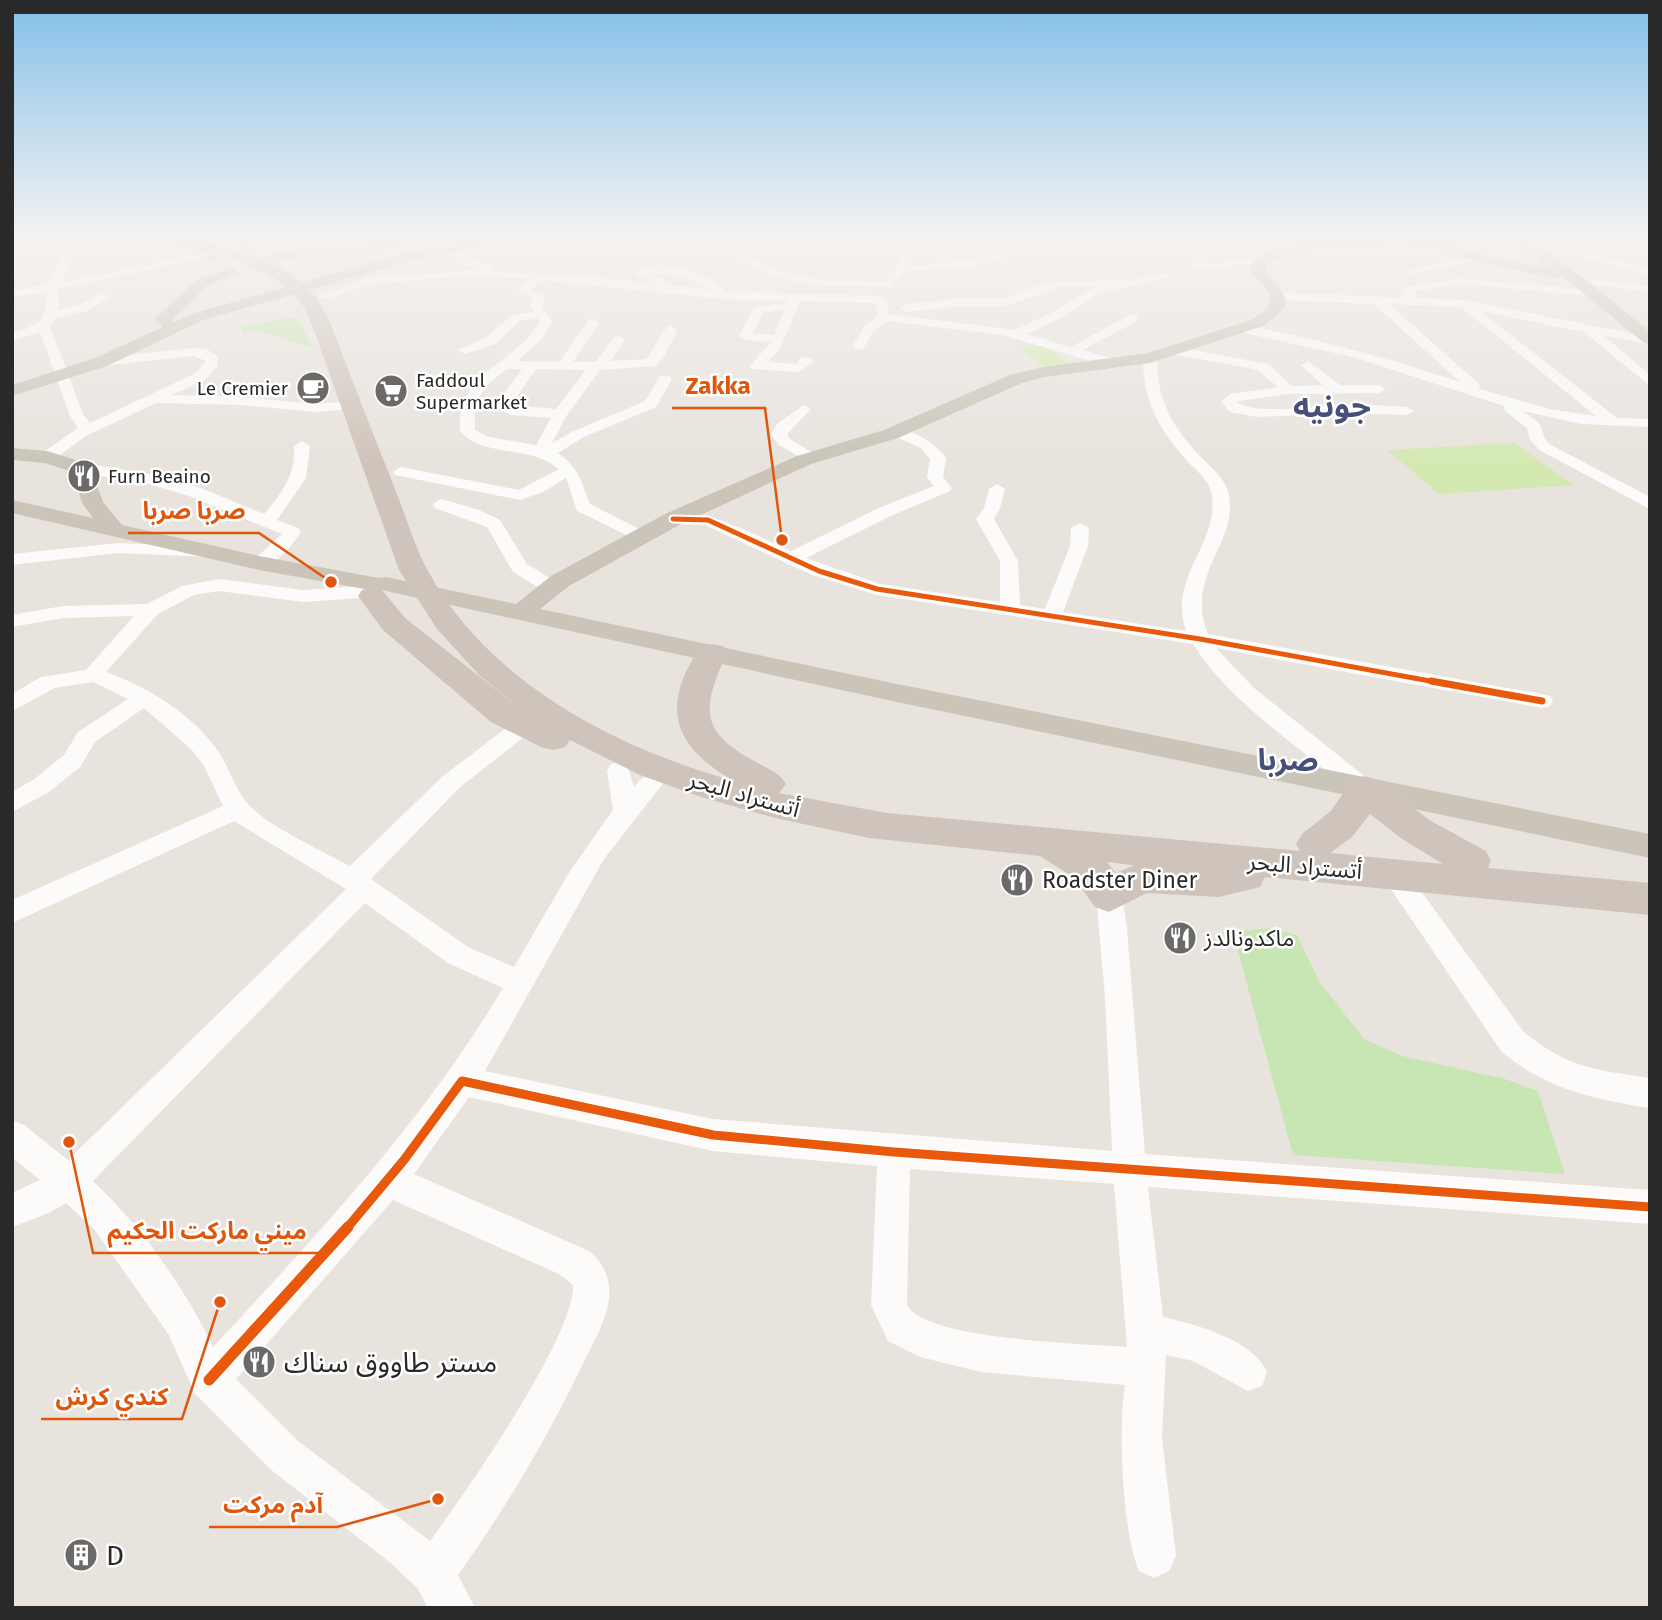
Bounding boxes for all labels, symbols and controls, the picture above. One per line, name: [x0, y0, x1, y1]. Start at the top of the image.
callout: Zakka: [672, 363, 765, 408]
cafe icon: Le Cremier: [294, 369, 332, 407]
place label: Faddoul Supermarket: [416, 369, 527, 414]
supermarket icon: Faddoul Supermarket: [372, 372, 410, 410]
text: Zakka: [685, 372, 751, 400]
place label: Le Cremier: [197, 377, 289, 400]
district label: جونيه: [1293, 387, 1371, 425]
restaurant icon: Furn Beaino: [65, 457, 103, 495]
place label: Furn Beaino: [108, 465, 211, 488]
callout: صربا صربا: [128, 488, 259, 533]
text: صربا صربا: [142, 497, 246, 525]
district label: صربا: [1258, 742, 1318, 778]
street label: أتستراد البحر: [684, 764, 803, 823]
street label: أتستراد البحر: [1246, 847, 1364, 885]
restaurant icon: Roadster Diner: [998, 861, 1036, 899]
place label: Roadster Diner: [1042, 866, 1198, 894]
restaurant icon: ماكدونالدز: [1161, 919, 1199, 957]
place label: ماكدونالدز: [1203, 924, 1294, 952]
callout: ميني ماركت الحكيم: [93, 1208, 320, 1253]
text: ميني ماركت الحكيم: [107, 1217, 307, 1251]
restaurant icon: مستر طاووق سناك: [240, 1343, 278, 1381]
place label: مستر طاووق سناك: [284, 1346, 497, 1379]
callout: كندي كرش: [41, 1374, 182, 1419]
text: كندي كرش: [55, 1383, 170, 1417]
callout: آدم مركت: [209, 1482, 337, 1527]
text: آدم مركت: [223, 1491, 324, 1523]
building icon: D: [62, 1536, 100, 1574]
place label: D: [106, 1539, 124, 1572]

